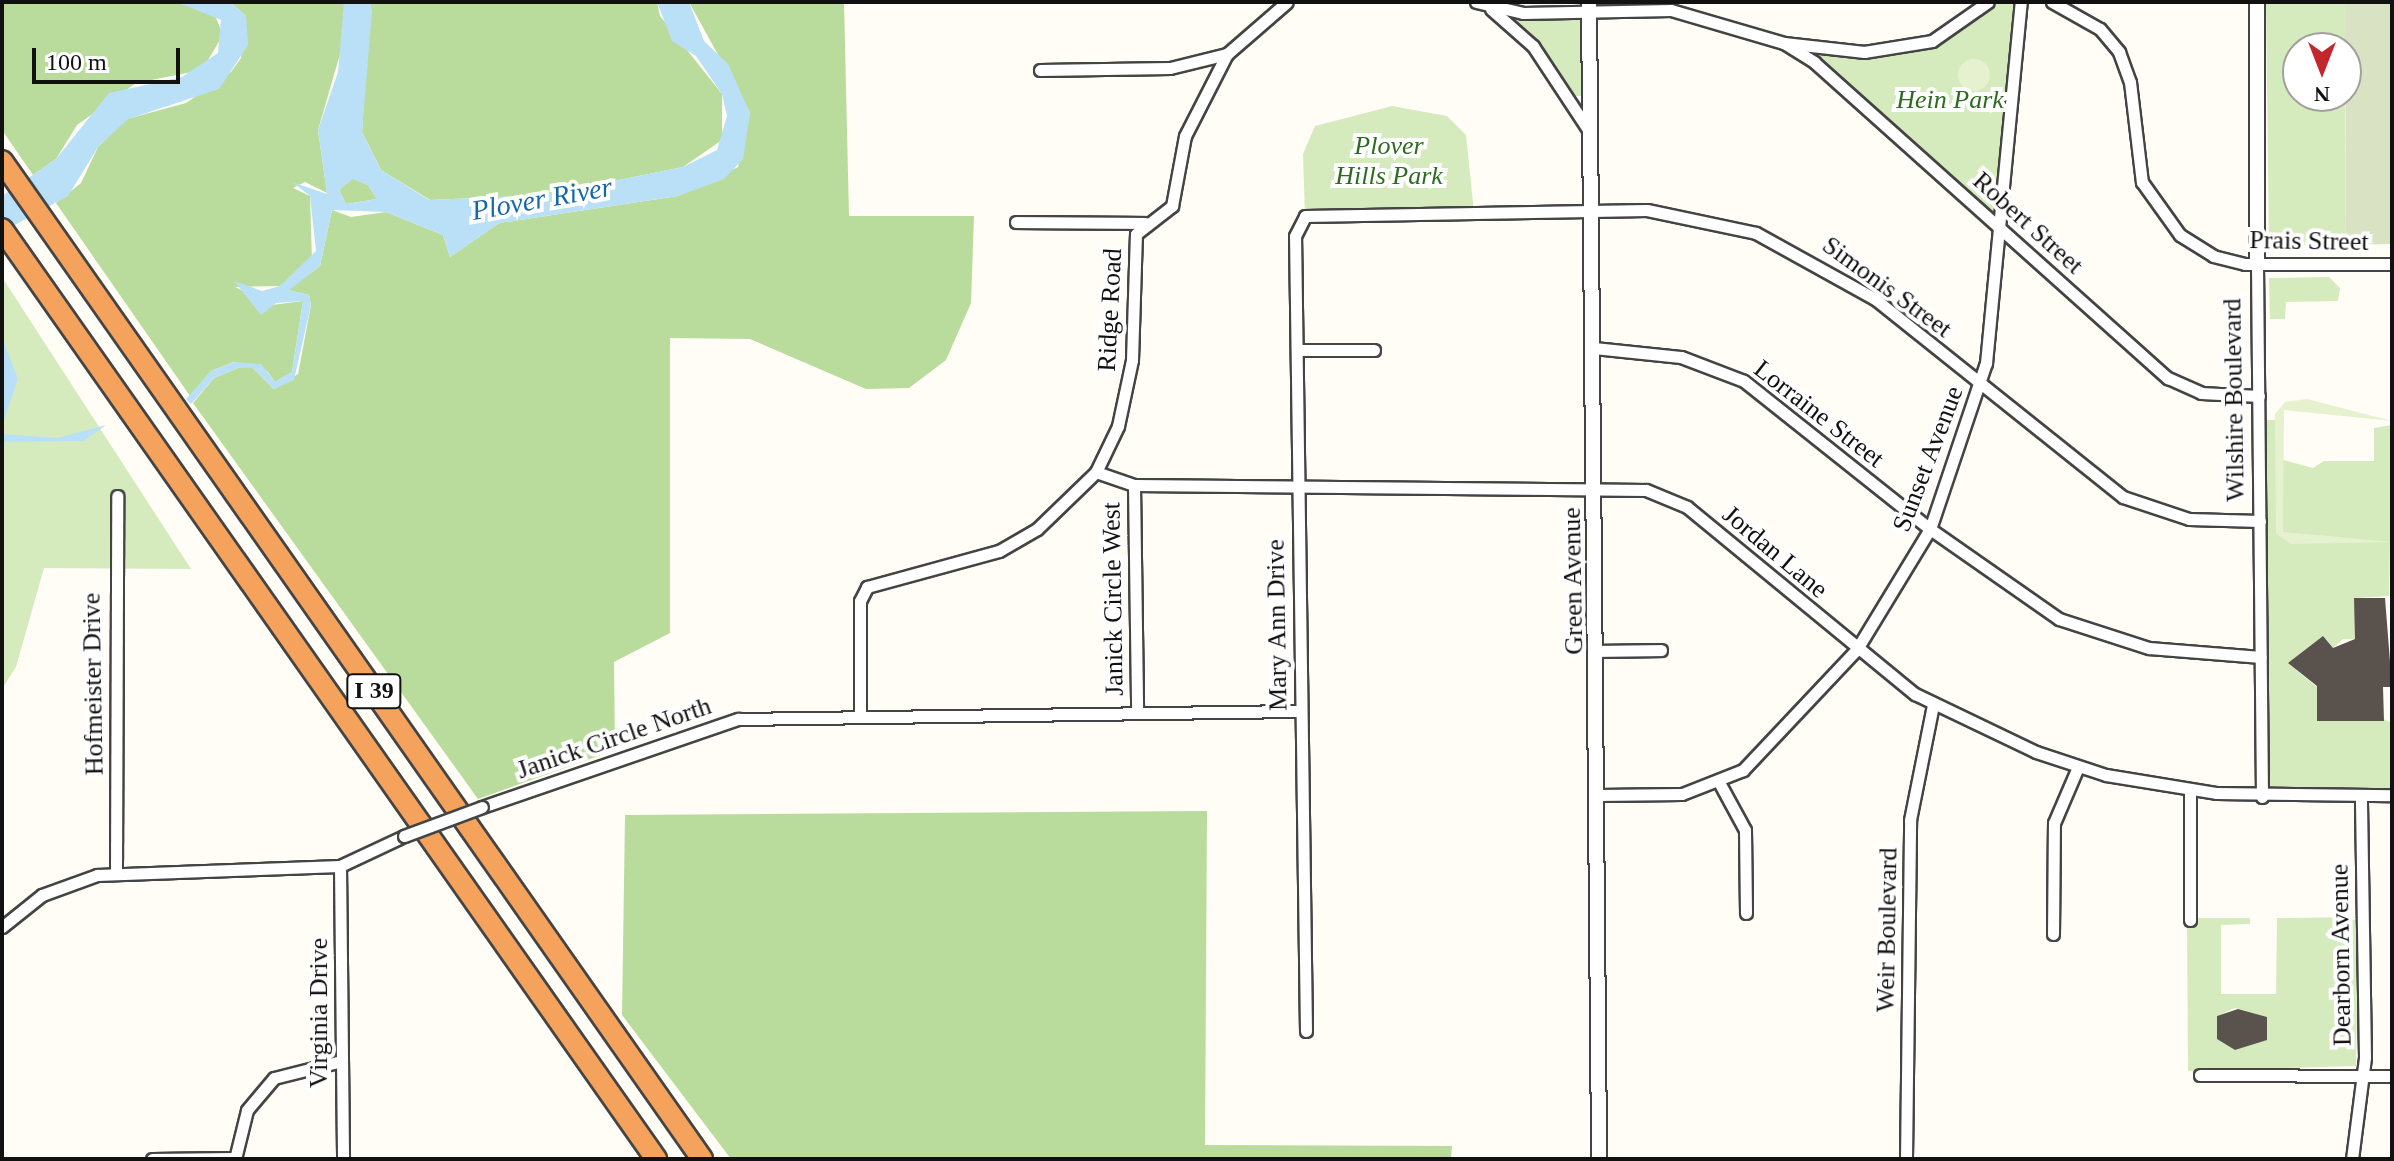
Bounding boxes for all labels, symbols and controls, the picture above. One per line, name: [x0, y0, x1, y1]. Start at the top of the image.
scale bar: [36, 32, 184, 82]
north arrow: [2282, 32, 2362, 112]
text: 100 m: [46, 49, 107, 75]
text: N: [2314, 82, 2330, 107]
park label: Hein Park: [1896, 84, 2004, 116]
park label: Plover Hills Park: [1335, 130, 1443, 192]
street label: Robert Street: [1966, 165, 2090, 281]
water label: Plover River: [469, 170, 615, 228]
street label: Prais Street: [2249, 224, 2369, 258]
street label: Simonis Street: [1816, 230, 1958, 344]
street label: Ridge Road: [1091, 248, 1129, 372]
street label: Wilshire Boulevard: [2217, 298, 2251, 502]
street label: Lorraine Street: [1748, 353, 1890, 475]
street label: Sunset Avenue: [1886, 381, 1970, 537]
street label: Jordan Lane: [1716, 499, 1834, 605]
street label: Janick Circle West: [1096, 502, 1130, 696]
street label: Green Avenue: [1556, 506, 1590, 656]
street label: Mary Ann Drive: [1260, 538, 1294, 712]
street label: Hofmeister Drive: [76, 592, 110, 776]
road number: I 39: [346, 671, 402, 711]
street label: Janick Circle North: [513, 690, 715, 786]
street label: Weir Boulevard: [1870, 847, 1904, 1013]
street label: Dearborn Avenue: [2324, 863, 2358, 1047]
street label: Virginia Drive: [303, 938, 335, 1088]

